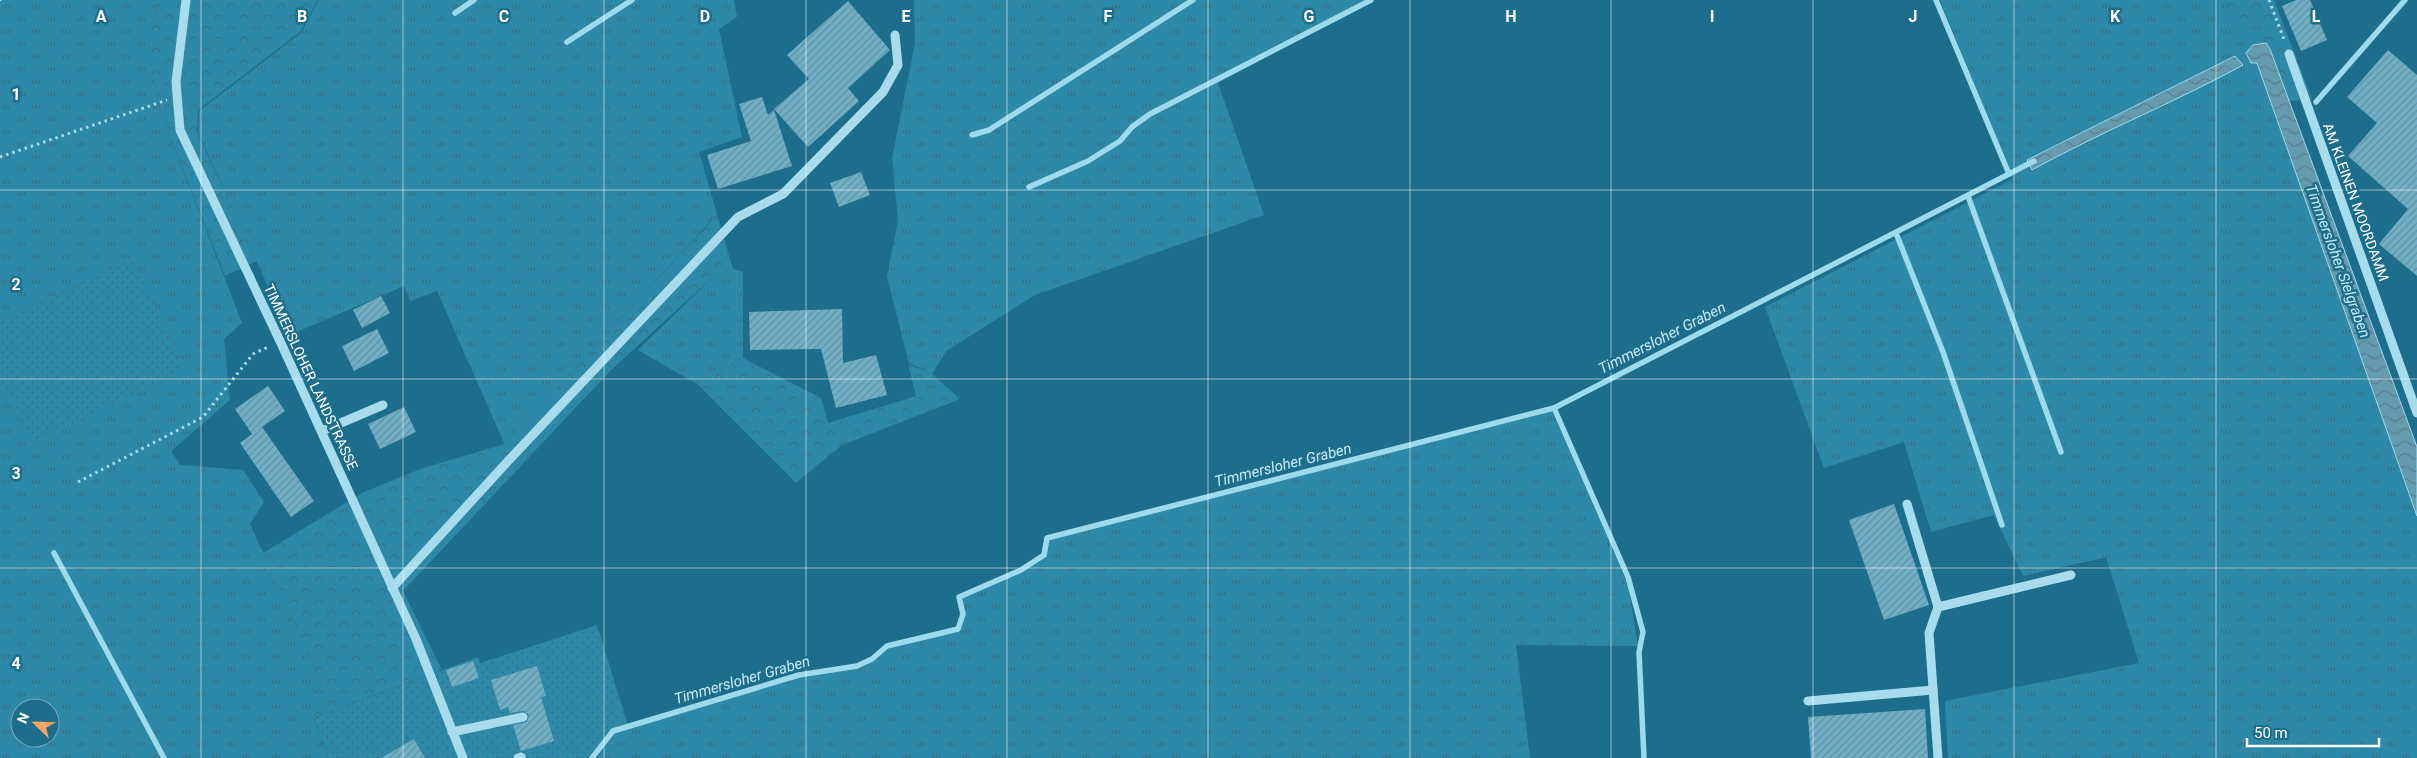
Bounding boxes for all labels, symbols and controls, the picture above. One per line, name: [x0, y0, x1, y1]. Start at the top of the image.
text: A: [96, 7, 107, 26]
text: B: [297, 7, 307, 26]
text: C: [499, 7, 509, 26]
text: D: [700, 7, 710, 26]
text: E: [902, 7, 911, 26]
text: F: [1104, 7, 1113, 26]
text: G: [1304, 7, 1315, 26]
text: H: [1505, 7, 1517, 26]
text: I: [1710, 7, 1714, 26]
text: J: [1909, 7, 1917, 26]
text: K: [2110, 7, 2121, 26]
text: L: [2312, 7, 2321, 26]
text: 1: [11, 85, 21, 104]
street label: AM KLEINEN MOORDAMM: [2320, 121, 2392, 283]
water label: Timmersloher Sielgraben: [2302, 182, 2374, 340]
text: 2: [11, 275, 21, 294]
street label: TIMMERSLOHER LANDSTRASSE: [261, 282, 361, 473]
water label: Timmersloher Graben: [1595, 298, 1729, 378]
water label: Timmersloher Graben: [1213, 439, 1353, 491]
text: 3: [11, 464, 21, 483]
water label: Timmersloher Graben: [672, 652, 812, 708]
text: 4: [11, 654, 21, 673]
north arrow: [10, 698, 60, 748]
text: N: [14, 710, 32, 726]
scale bar: [2247, 716, 2380, 748]
text: 50 m: [2254, 724, 2288, 742]

